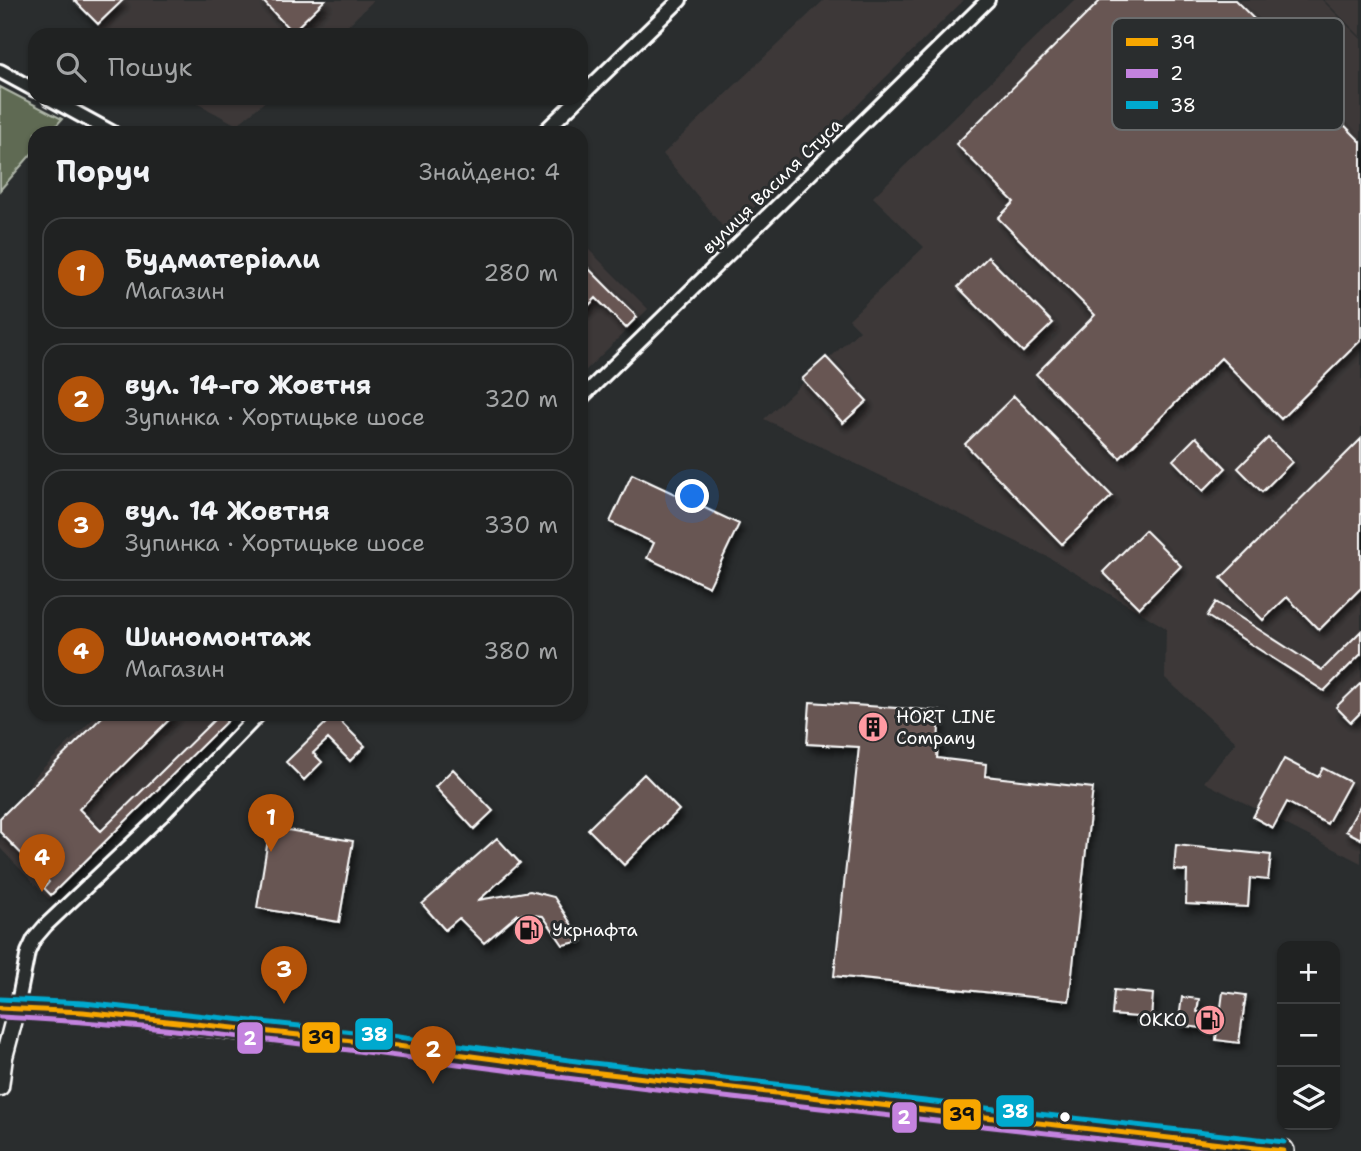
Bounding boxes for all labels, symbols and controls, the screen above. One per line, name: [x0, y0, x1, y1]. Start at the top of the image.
legend: [1112, 18, 1344, 130]
search box: [28, 28, 588, 105]
text: 39: [1170, 30, 1196, 55]
icon: search: [52, 48, 90, 86]
text: Пошук: [108, 49, 192, 84]
text: 2: [1170, 61, 1183, 86]
text: 38: [1170, 93, 1196, 118]
street label: вулиця Василя Стуса: [697, 113, 847, 259]
text: Поруч: [56, 151, 150, 192]
text: Знайдено: 4: [419, 157, 560, 187]
text: Будматеріали: [125, 241, 320, 276]
text: 1: [76, 258, 86, 288]
text: 280 m: [483, 258, 558, 288]
text: Магазин: [125, 276, 225, 306]
text: вул. 14-го Жовтня: [125, 367, 371, 402]
text: 2: [73, 384, 89, 414]
text: 320 m: [484, 384, 558, 414]
text: Зупинка · Хортицьке шосе: [125, 402, 425, 432]
your location: [675, 479, 709, 513]
text: вул. 14 Жовтня: [125, 493, 330, 528]
text: 3: [73, 510, 89, 540]
text: 330 m: [484, 510, 558, 540]
text: Зупинка · Хортицьке шосе: [125, 528, 425, 558]
text: Шиномонтаж: [125, 619, 311, 654]
text: 4: [73, 636, 89, 666]
text: 380 m: [483, 636, 558, 666]
text: Магазин: [125, 654, 225, 684]
place label: HORT LINE Company: [896, 705, 996, 750]
building icon: HORT LINE Company: [856, 710, 890, 744]
pin: 1: [248, 794, 294, 852]
pin: 4: [19, 834, 65, 892]
fuel station icon: Укрнафта: [512, 913, 546, 947]
place label: Укрнафта: [552, 918, 638, 942]
map controls: [1277, 941, 1340, 1130]
button: +: [1277, 941, 1340, 1004]
pin: 3: [261, 946, 307, 1004]
fuel station icon: ОККО: [1193, 1003, 1227, 1037]
button: −: [1277, 1004, 1340, 1067]
place label: ОККО: [1139, 1008, 1187, 1032]
line badge: 38: [354, 1017, 394, 1051]
line badge: 2: [236, 1021, 264, 1055]
line badge: 39: [301, 1021, 341, 1054]
text: 38: [361, 1022, 387, 1047]
text: 39: [308, 1025, 334, 1050]
text: 2: [243, 1026, 257, 1051]
pin: 2: [410, 1026, 456, 1084]
button: layers: [1277, 1067, 1340, 1130]
line badge: 38: [995, 1094, 1035, 1128]
line badge: 39: [942, 1098, 982, 1131]
text: 38: [1002, 1099, 1028, 1124]
line badge: 2: [891, 1101, 918, 1134]
text: 39: [949, 1102, 975, 1127]
text: 2: [897, 1105, 911, 1130]
unlabelled marker: [1058, 1110, 1072, 1124]

